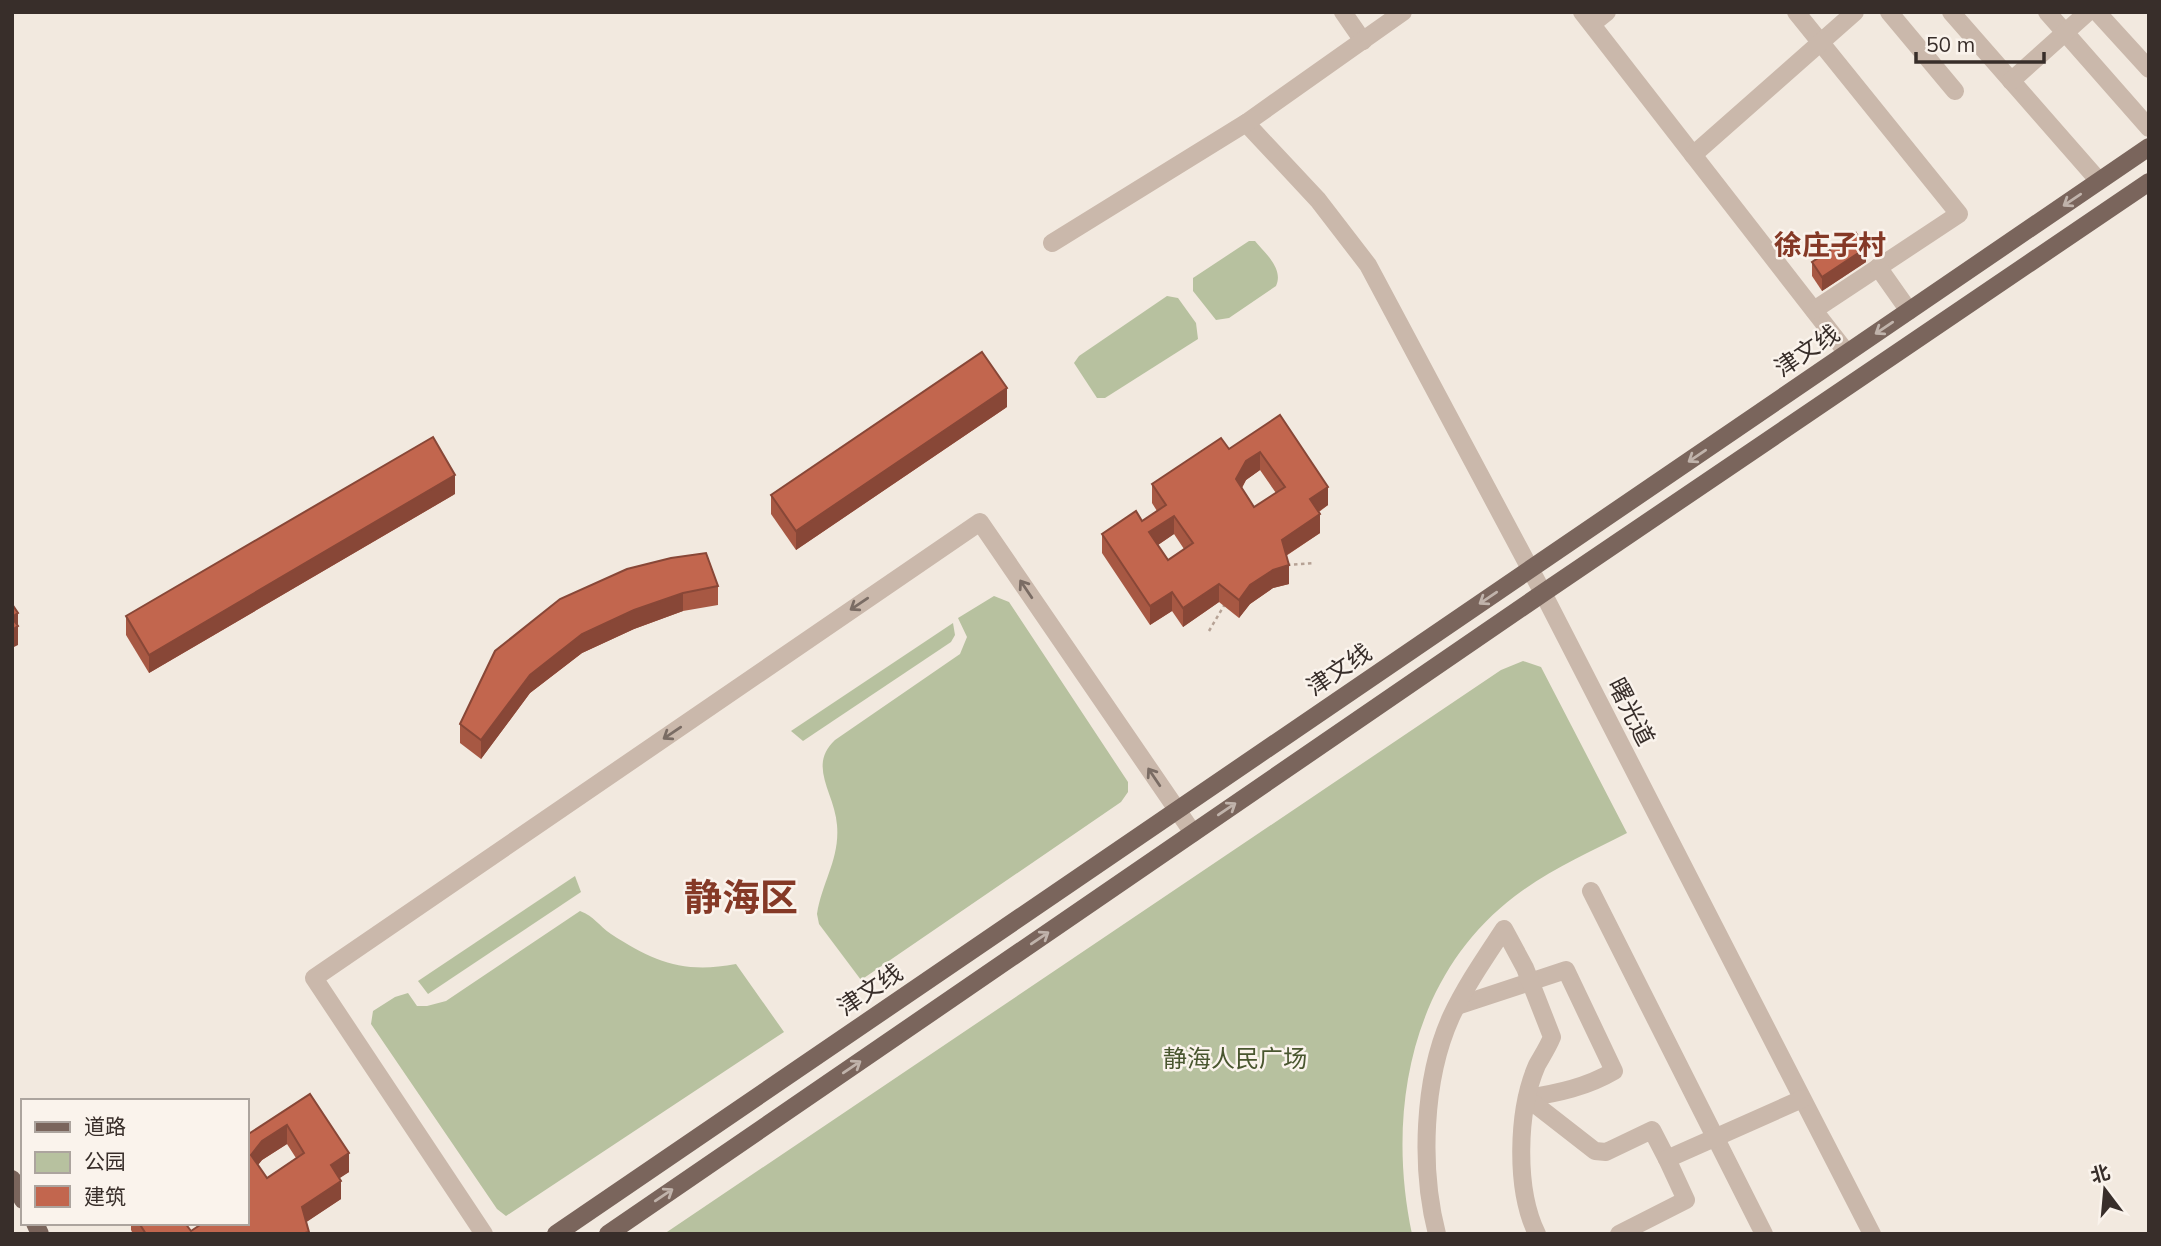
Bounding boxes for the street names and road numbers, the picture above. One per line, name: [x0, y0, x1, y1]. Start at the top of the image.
street label: 津文线: [1768, 318, 1845, 383]
street label: 津文线: [1300, 637, 1377, 702]
street label: 曙光道: [1602, 673, 1662, 750]
street label: 津文线: [831, 957, 908, 1022]

